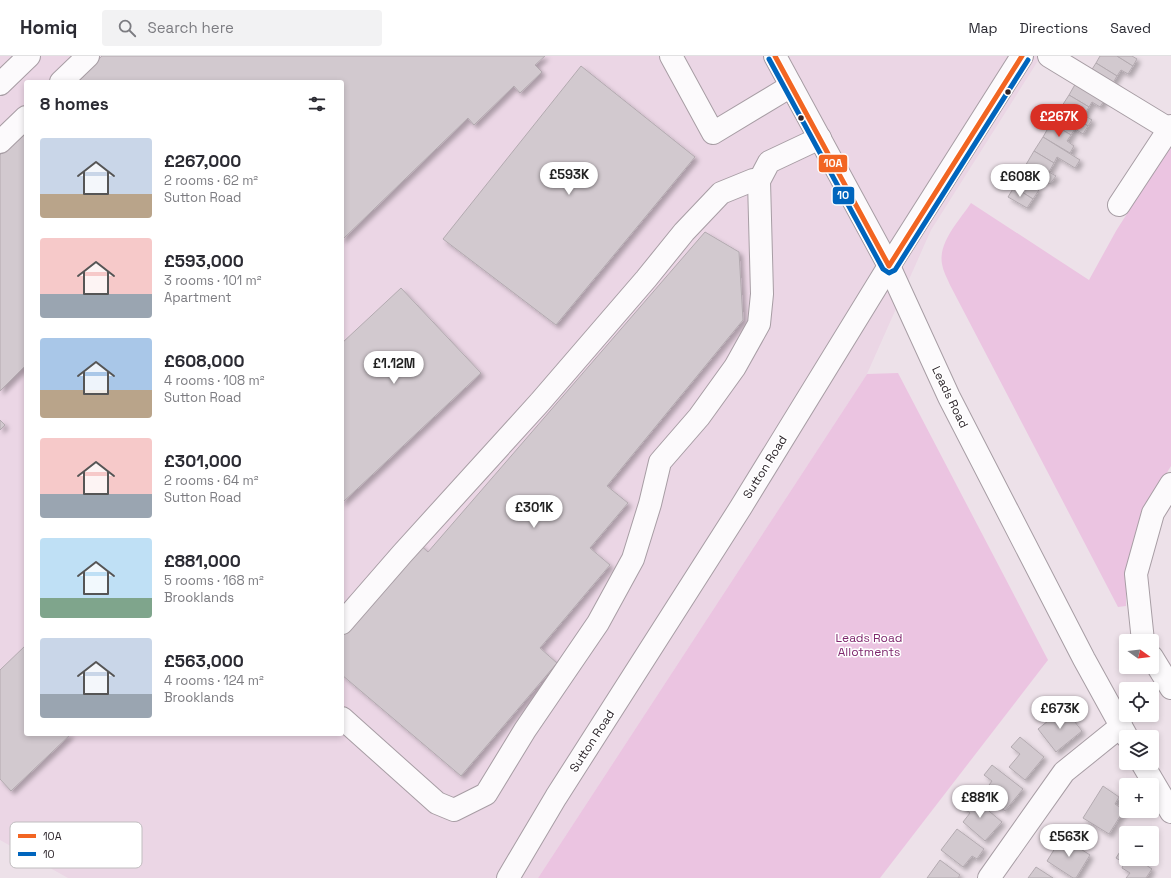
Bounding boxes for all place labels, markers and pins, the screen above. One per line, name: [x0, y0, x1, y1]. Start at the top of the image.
unlabelled marker: [1003, 87, 1013, 97]
pin: £267K: [1031, 104, 1087, 138]
unlabelled marker: [796, 113, 806, 123]
pin: £593K: [541, 162, 597, 196]
pin: £608K: [992, 164, 1048, 198]
pin: £1.12M: [361, 351, 427, 385]
pin: £301K: [506, 495, 562, 529]
pin: £673K: [1032, 696, 1088, 730]
pin: £881K: [952, 785, 1008, 819]
pin: £563K: [1041, 824, 1097, 858]

